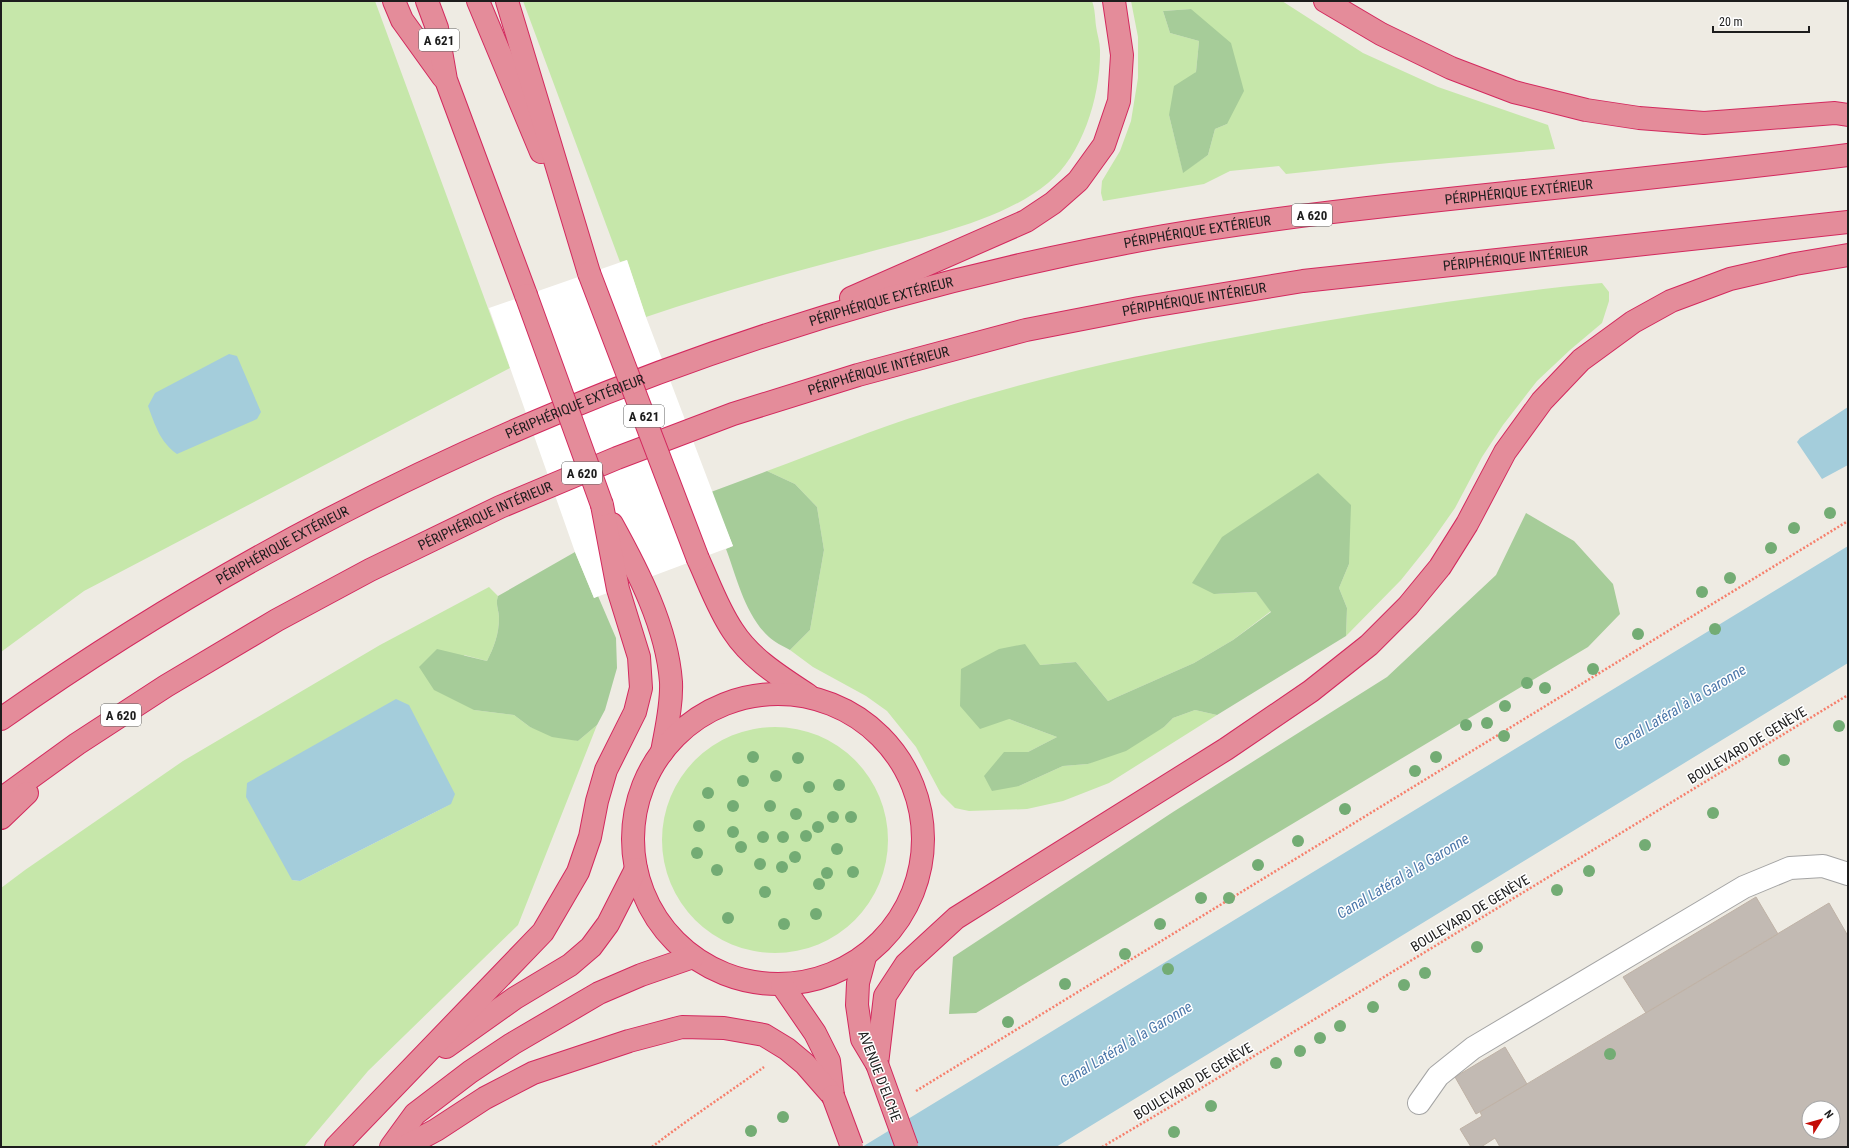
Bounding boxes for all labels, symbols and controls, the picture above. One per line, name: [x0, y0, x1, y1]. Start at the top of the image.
scale bar: [1713, 8, 1809, 34]
text: 20 m: [1719, 15, 1743, 29]
road number: A 621: [419, 29, 459, 51]
street label: PÉRIPHÉRIQUE EXTÉRIEUR: [1444, 176, 1594, 207]
road number: A 620: [1292, 204, 1332, 226]
street label: PÉRIPHÉRIQUE EXTÉRIEUR: [1122, 212, 1272, 251]
street label: PÉRIPHÉRIQUE INTÉRIEUR: [1442, 242, 1589, 274]
street label: PÉRIPHÉRIQUE EXTÉRIEUR: [807, 273, 955, 329]
street label: PÉRIPHÉRIQUE INTÉRIEUR: [1121, 279, 1268, 319]
street label: PÉRIPHÉRIQUE INTÉRIEUR: [806, 343, 951, 398]
street label: PÉRIPHÉRIQUE EXTÉRIEUR: [503, 371, 647, 442]
road number: A 621: [624, 405, 664, 427]
road number: A 620: [562, 462, 602, 484]
street label: PÉRIPHÉRIQUE INTÉRIEUR: [415, 478, 555, 554]
street label: PÉRIPHÉRIQUE EXTÉRIEUR: [213, 502, 352, 588]
water label: Canal Latéral à la Garonne: [1611, 660, 1750, 754]
street label: BOULEVARD DE GENÈVE: [1684, 702, 1809, 787]
road number: A 620: [101, 704, 141, 726]
water label: Canal Latéral à la Garonne: [1334, 829, 1473, 923]
street label: BOULEVARD DE GENÈVE: [1407, 870, 1532, 955]
water label: Canal Latéral à la Garonne: [1057, 997, 1196, 1091]
street label: AVENUE D'ELCHE: [855, 1028, 905, 1124]
street label: BOULEVARD DE GENÈVE: [1130, 1038, 1255, 1123]
north arrow: [1801, 1100, 1841, 1140]
text: N: [1821, 1108, 1836, 1121]

